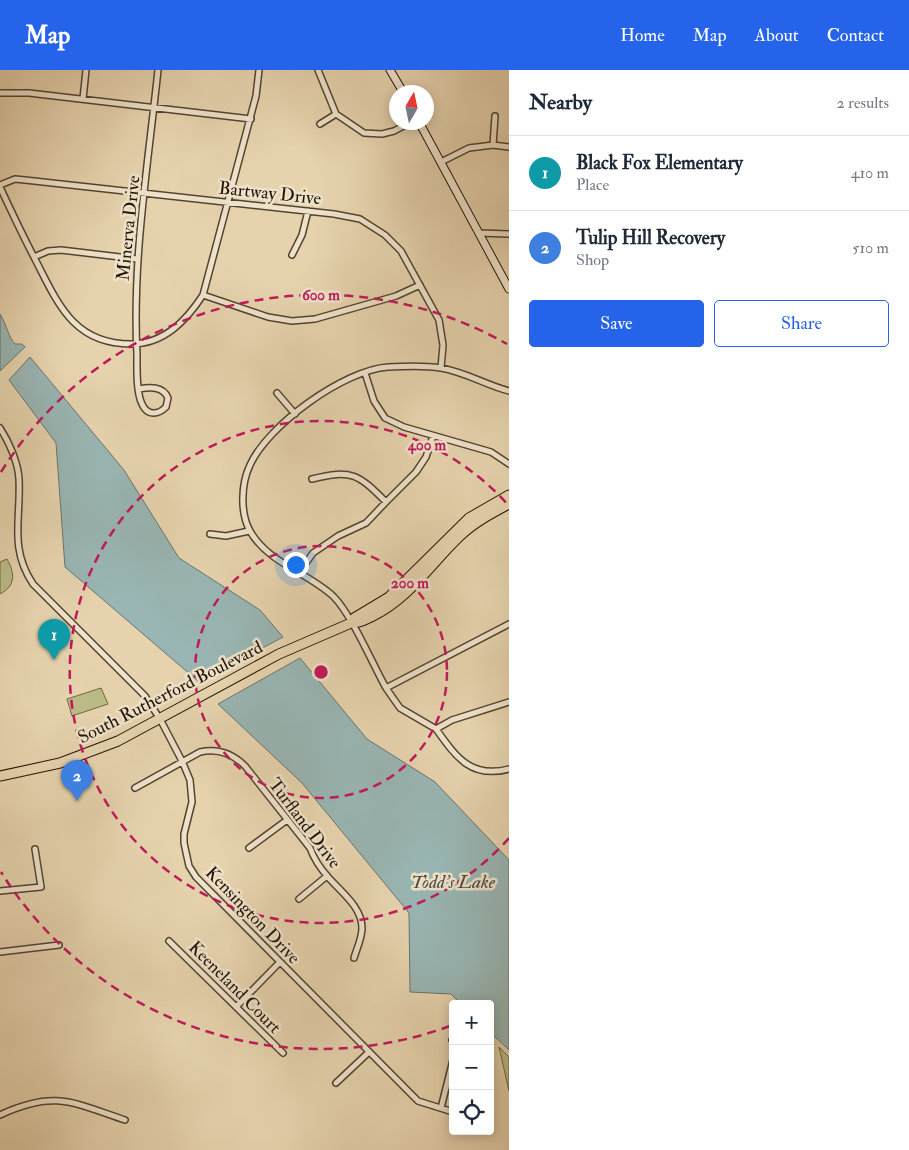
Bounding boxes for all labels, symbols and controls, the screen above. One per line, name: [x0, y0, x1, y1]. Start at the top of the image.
text: Map: [25, 20, 70, 51]
text: Home: [620, 24, 665, 47]
text: Map: [693, 24, 727, 47]
text: About: [755, 24, 799, 47]
text: Contact: [827, 24, 884, 47]
north arrow: [389, 85, 434, 130]
text: Nearby: [529, 89, 592, 116]
text: 2 results: [836, 93, 889, 113]
text: Black Fox Elementary: [576, 151, 743, 175]
text: 1: [542, 163, 548, 183]
text: 410 m: [851, 163, 889, 183]
street label: Minerva Drive: [112, 174, 146, 282]
text: Place: [576, 175, 609, 195]
street label: Bartway Drive: [218, 177, 323, 210]
text: Tulip Hill Recovery: [576, 226, 725, 250]
text: 2: [541, 238, 549, 258]
text: 510 m: [852, 238, 889, 258]
text: Shop: [576, 250, 609, 270]
text: 600 m: [302, 286, 340, 305]
button: Save: [529, 300, 704, 347]
button: Share: [714, 300, 889, 347]
text: 400 m: [407, 436, 446, 455]
your location: [283, 552, 309, 578]
text: 200 m: [391, 574, 429, 593]
pin: 1: [38, 619, 70, 660]
street label: South Rutherford Boulevard: [74, 636, 267, 749]
centre of rings: [312, 663, 330, 681]
pin: 2: [61, 760, 93, 801]
street label: Turfland Drive: [263, 774, 346, 873]
street label: Kensington Drive: [200, 862, 305, 969]
water label: Todd's Lake: [411, 870, 496, 894]
street label: Keeneland Court: [183, 936, 286, 1039]
map controls: [449, 1000, 494, 1135]
button: +: [449, 1000, 494, 1045]
button: −: [449, 1045, 494, 1090]
button: locate: [449, 1090, 494, 1135]

